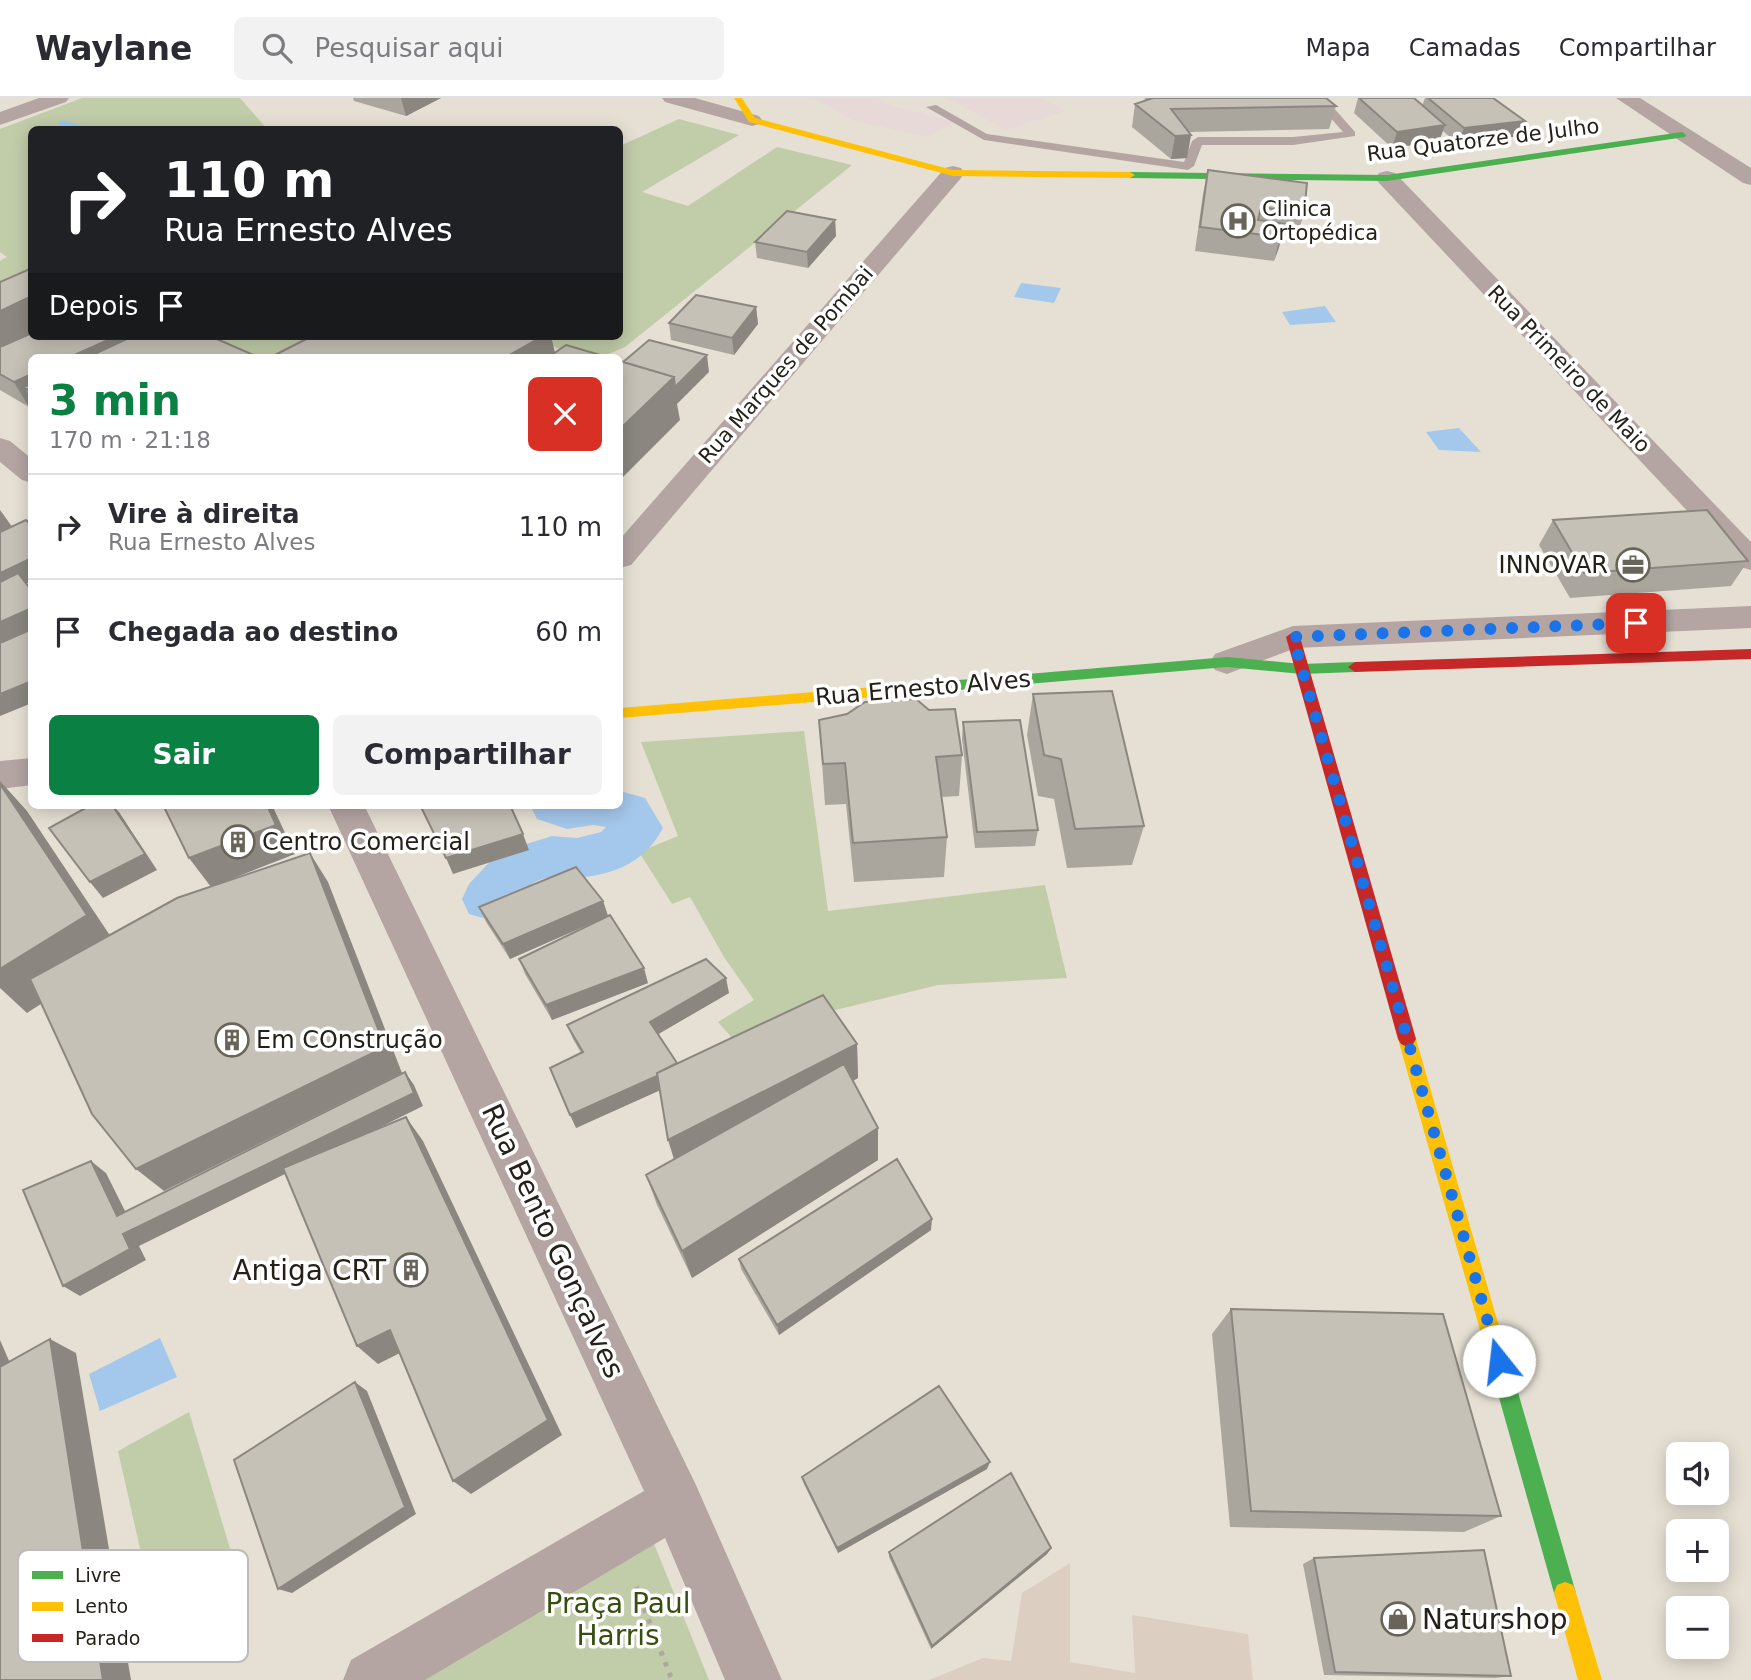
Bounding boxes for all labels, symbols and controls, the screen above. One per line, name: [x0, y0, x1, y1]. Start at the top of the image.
search box: [234, 17, 724, 80]
text: Waylane: [35, 29, 192, 68]
icon: search: [258, 29, 296, 67]
text: Pesquisar aqui: [314, 33, 504, 63]
text: Mapa: [1305, 34, 1371, 62]
text: Camadas: [1409, 34, 1521, 62]
text: Compartilhar: [1559, 34, 1716, 62]
street label: Rua Quatorze de Julho: [1365, 114, 1601, 166]
text: 110 m: [164, 152, 334, 209]
icon: right: [49, 154, 140, 245]
place label: Clinica Ortopédica: [1262, 197, 1378, 245]
hospital icon: Clinica Ortopédica: [1219, 202, 1257, 240]
text: Rua Ernesto Alves: [164, 211, 453, 249]
street label: Rua Marques de Pombai: [694, 262, 878, 468]
street label: Rua Primeiro de Maio: [1483, 281, 1655, 457]
icon: arrive: [152, 287, 190, 325]
text: Depois: [49, 291, 138, 321]
text: 3 min: [49, 376, 181, 425]
button: close: [528, 377, 602, 451]
text: 170 m · 21:18: [49, 427, 211, 453]
text: Vire à direita: [108, 499, 300, 529]
icon: right: [49, 508, 87, 546]
text: 110 m: [519, 512, 602, 542]
text: Rua Ernesto Alves: [108, 529, 316, 555]
office icon: INNOVAR: [1614, 546, 1652, 584]
place label: INNOVAR: [1499, 551, 1608, 579]
pin: [1606, 593, 1666, 653]
icon: arrive: [1617, 604, 1655, 642]
icon: arrive: [49, 613, 87, 651]
text: Chegada ao destino: [108, 617, 398, 647]
text: 60 m: [535, 617, 602, 647]
street label: Rua Ernesto Alves: [814, 665, 1032, 711]
button: Sair: [49, 715, 319, 795]
button: Compartilhar: [333, 715, 602, 795]
building icon: Centro Comercial: [219, 823, 257, 861]
place label: Centro Comercial: [262, 828, 470, 856]
building icon: Em COnstrução: [213, 1021, 251, 1059]
place label: Em COnstrução: [256, 1026, 443, 1054]
street label: Rua Bento Gonçalves: [475, 1099, 631, 1383]
building icon: Antiga CRT: [392, 1251, 430, 1289]
place label: Antiga CRT: [232, 1254, 387, 1287]
position arrow: [1462, 1324, 1536, 1398]
map controls: [1666, 1442, 1729, 1659]
button: sound: [1666, 1442, 1729, 1505]
button: +: [1666, 1519, 1729, 1582]
legend: [18, 1550, 248, 1662]
text: Livre: [75, 1564, 121, 1586]
park label: Praça Paul Harris: [546, 1587, 690, 1652]
text: Lento: [75, 1595, 128, 1617]
button: −: [1666, 1596, 1729, 1659]
shop icon: Naturshop: [1379, 1600, 1417, 1638]
place label: Naturshop: [1422, 1603, 1568, 1636]
text: Parado: [75, 1627, 140, 1649]

